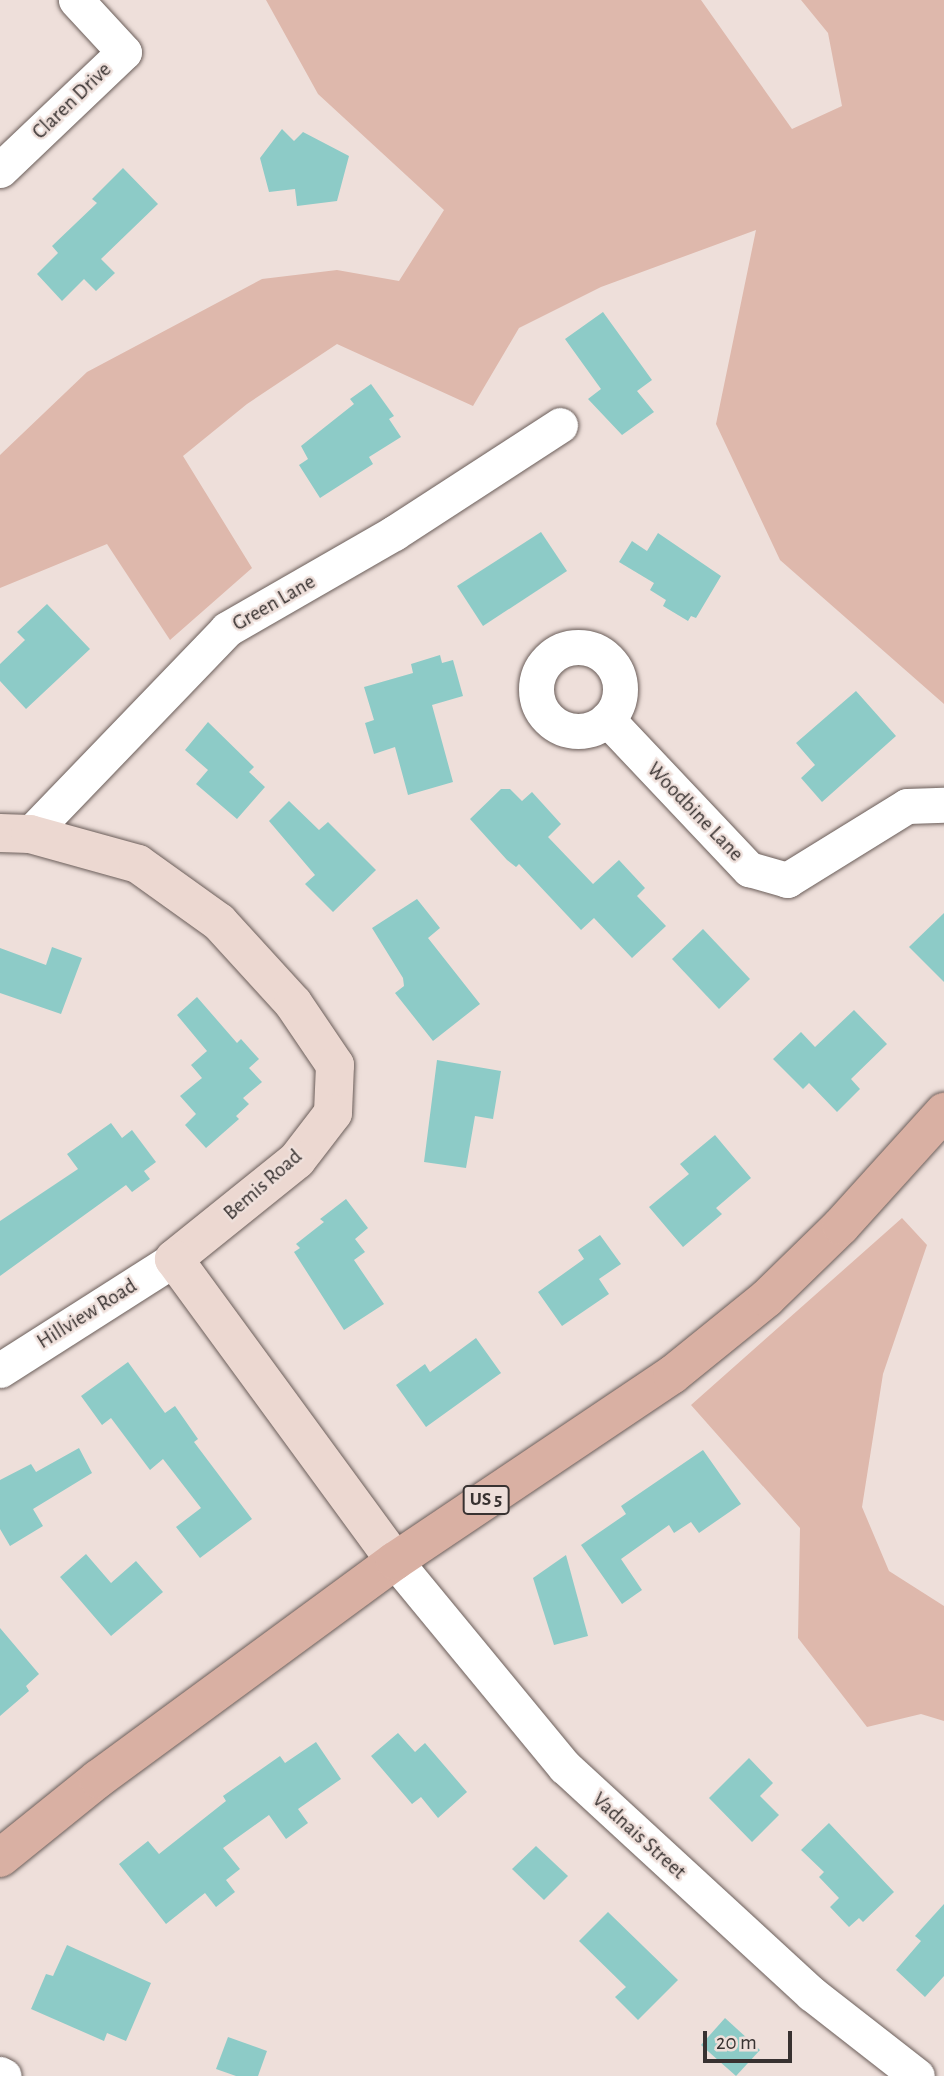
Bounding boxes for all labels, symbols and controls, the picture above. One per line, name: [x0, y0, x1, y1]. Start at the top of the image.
street label: Claren Drive: [27, 57, 117, 145]
street label: Green Lane: [228, 569, 320, 637]
street label: Woodbine Lane: [642, 757, 748, 867]
street label: Bemis Road: [219, 1144, 307, 1226]
street label: Hillview Road: [32, 1273, 142, 1355]
road number: US 5: [462, 1484, 510, 1516]
street label: Vadnais Street: [587, 1787, 691, 1885]
scale bar: [706, 2016, 795, 2060]
text: 20 m: [716, 2032, 757, 2053]

